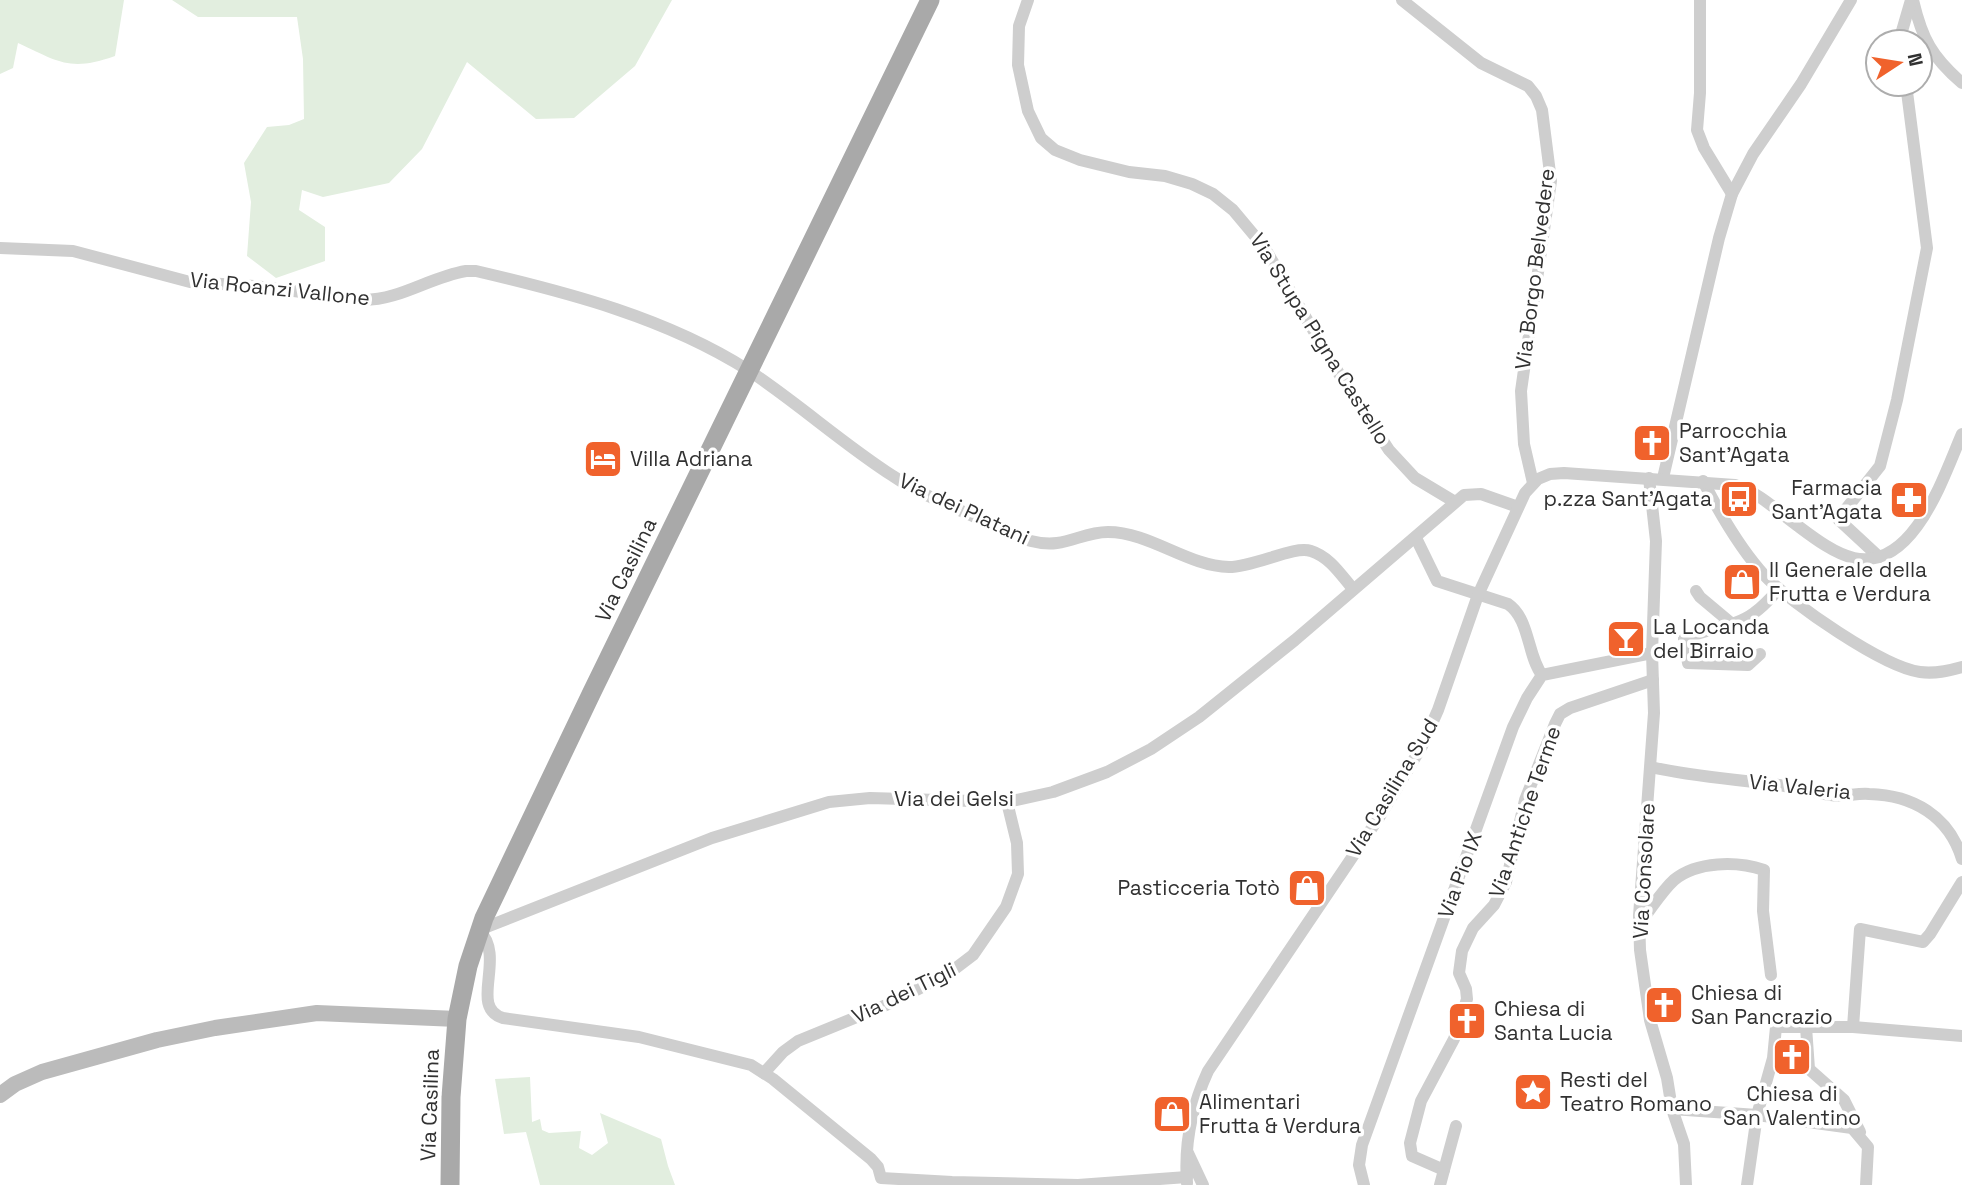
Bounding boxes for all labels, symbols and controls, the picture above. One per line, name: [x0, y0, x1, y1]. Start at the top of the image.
north arrow: [1864, 28, 1934, 98]
text: N: [1902, 51, 1929, 68]
street label: Via Borgo Belvedere: [1509, 167, 1560, 371]
street label: Via Stupa Pigna Castello: [1244, 228, 1397, 450]
street label: Via Roanzi Vallone: [189, 266, 371, 311]
place label: Parrocchia Sant'Agata: [1679, 417, 1790, 468]
church icon: Parrocchia Sant'Agata: [1631, 422, 1673, 464]
hotel icon: Villa Adriana: [582, 438, 624, 480]
place label: Villa Adriana: [630, 445, 752, 472]
street label: Via dei Platani: [895, 467, 1034, 551]
place label: Farmacia Sant'Agata: [1771, 474, 1882, 525]
bus stop icon: p.zza Sant'Agata: [1718, 478, 1760, 520]
pharmacy icon: Farmacia Sant'Agata: [1888, 479, 1930, 521]
place label: p.zza Sant'Agata: [1544, 485, 1712, 512]
street label: Via Casilina: [589, 513, 662, 626]
place label: Il Generale della Frutta e Verdura: [1769, 556, 1931, 607]
shop icon: Il Generale della Frutta e Verdura: [1721, 561, 1763, 603]
place label: La Locanda del Birraio: [1653, 613, 1769, 664]
bar icon: La Locanda del Birraio: [1605, 618, 1647, 660]
street label: Via Casilina Sud: [1340, 713, 1444, 862]
street label: Via Antiche Terme: [1483, 722, 1567, 901]
street label: Via Valeria: [1748, 768, 1852, 805]
street label: Via dei Gelsi: [894, 785, 1014, 812]
street label: Via Consolare: [1626, 802, 1661, 940]
street label: Via Pio IX: [1431, 828, 1488, 922]
shop icon: Pasticceria Totò: [1286, 867, 1328, 909]
place label: Pasticceria Totò: [1117, 874, 1280, 901]
street label: Via dei Tigli: [847, 956, 960, 1029]
place label: Chiesa di San Pancrazio: [1691, 979, 1833, 1030]
church icon: Chiesa di San Pancrazio: [1643, 984, 1685, 1026]
place label: Chiesa di Santa Lucia: [1494, 995, 1613, 1046]
church icon: Chiesa di Santa Lucia: [1446, 1000, 1488, 1042]
church icon: Chiesa di San Valentino: [1771, 1036, 1813, 1078]
street label: Via Casilina: [414, 1048, 445, 1162]
place label: Resti del Teatro Romano: [1560, 1066, 1712, 1117]
place icon: Resti del Teatro Romano: [1512, 1071, 1554, 1113]
place label: Chiesa di San Valentino: [1723, 1080, 1861, 1131]
place label: Alimentari Frutta & Verdura: [1199, 1088, 1361, 1139]
shop icon: Alimentari Frutta & Verdura: [1151, 1093, 1193, 1135]

